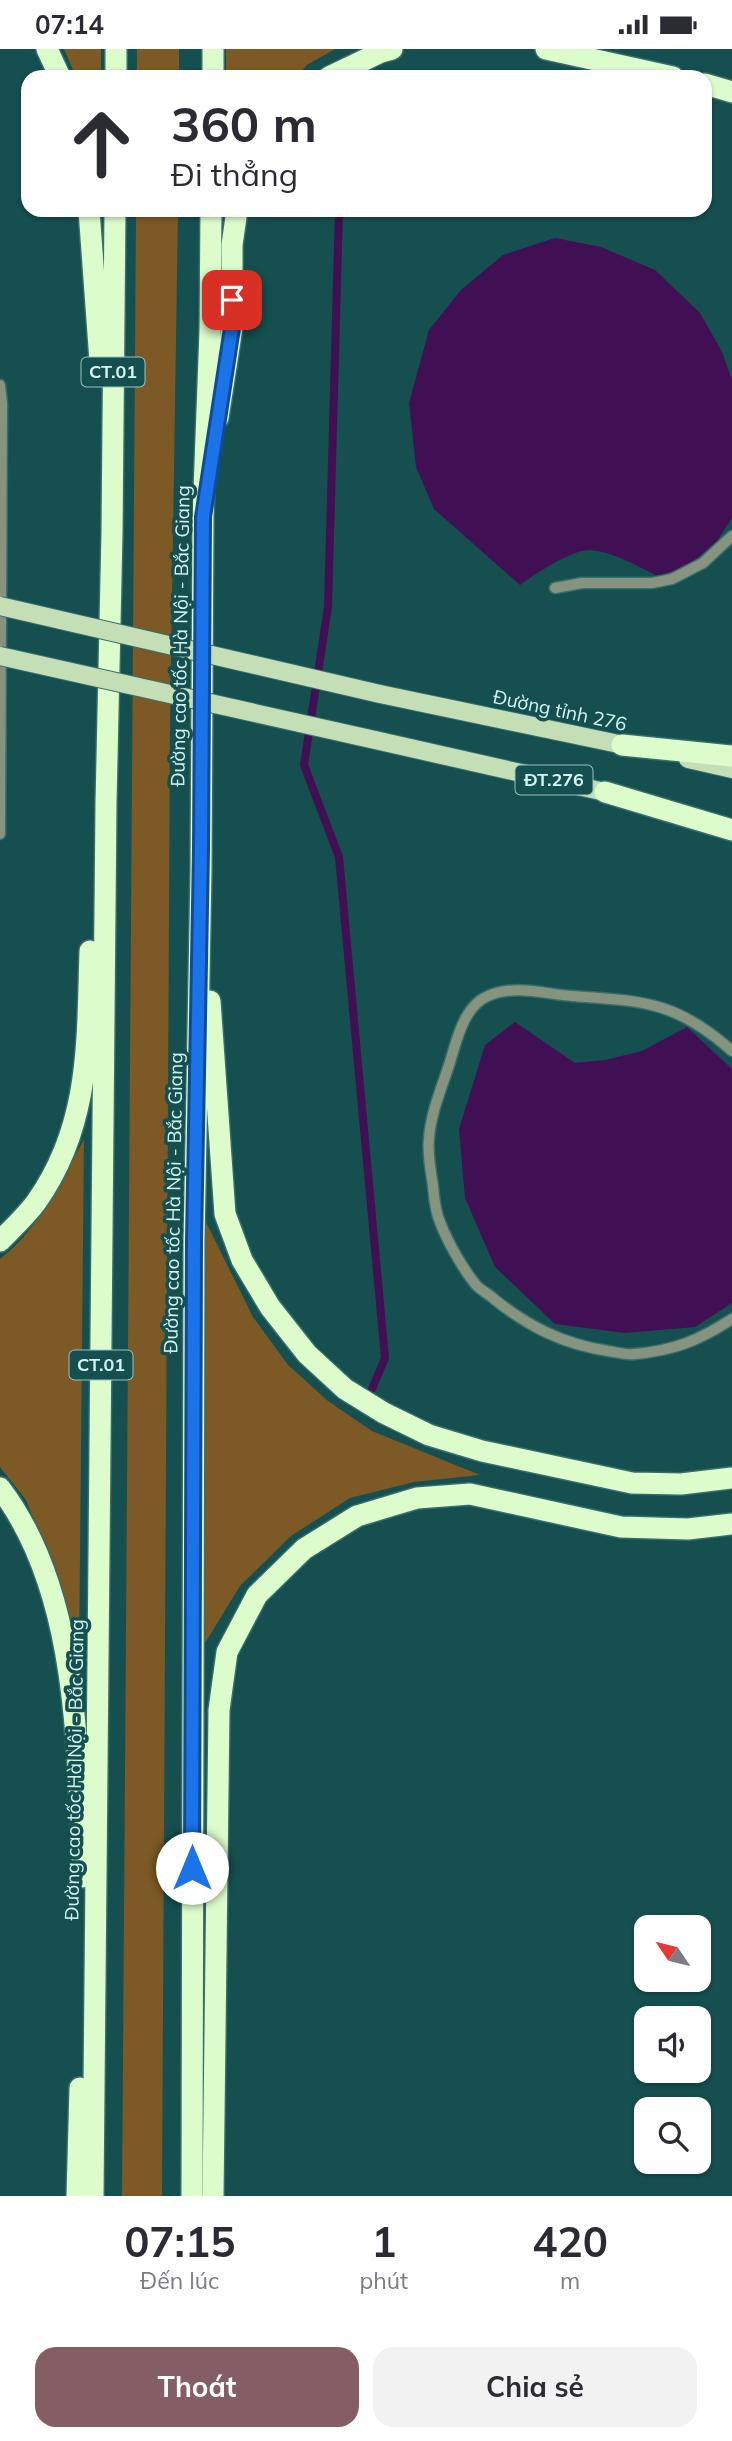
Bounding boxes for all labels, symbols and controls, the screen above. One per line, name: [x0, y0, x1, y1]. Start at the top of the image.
text: 07:14: [35, 8, 104, 41]
text: 360 m: [171, 93, 317, 154]
icon: ahead: [56, 98, 147, 189]
text: Đi thẳng: [171, 154, 298, 194]
pin: [202, 270, 262, 330]
icon: arrive: [213, 281, 251, 319]
road number: CT.01: [82, 358, 144, 387]
street label: Đường cao tốc Hà Nội - Bắc Giang: [165, 485, 195, 787]
street label: Đường tỉnh 276: [491, 684, 629, 736]
road number: ĐT.276: [516, 765, 592, 795]
street label: Đường cao tốc Hà Nội - Bắc Giang: [158, 1052, 188, 1354]
road number: CT.01: [70, 1351, 132, 1379]
street label: Đường cao tốc Hà Nội - Bắc Giang: [59, 1619, 89, 1921]
position arrow: [155, 1831, 229, 1905]
north arrow: [634, 1915, 710, 1991]
map controls: [634, 1915, 711, 2174]
button: sound: [634, 2006, 711, 2083]
button: search: [634, 2097, 711, 2174]
text: 07:15: [124, 2215, 235, 2268]
text: 1: [371, 2215, 396, 2268]
text: 420: [532, 2215, 608, 2268]
text: Đến lúc: [140, 2266, 219, 2295]
text: phút: [360, 2266, 408, 2295]
text: m: [560, 2266, 580, 2295]
button: Thoát: [35, 2347, 359, 2427]
button: Chia sẻ: [373, 2347, 697, 2427]

